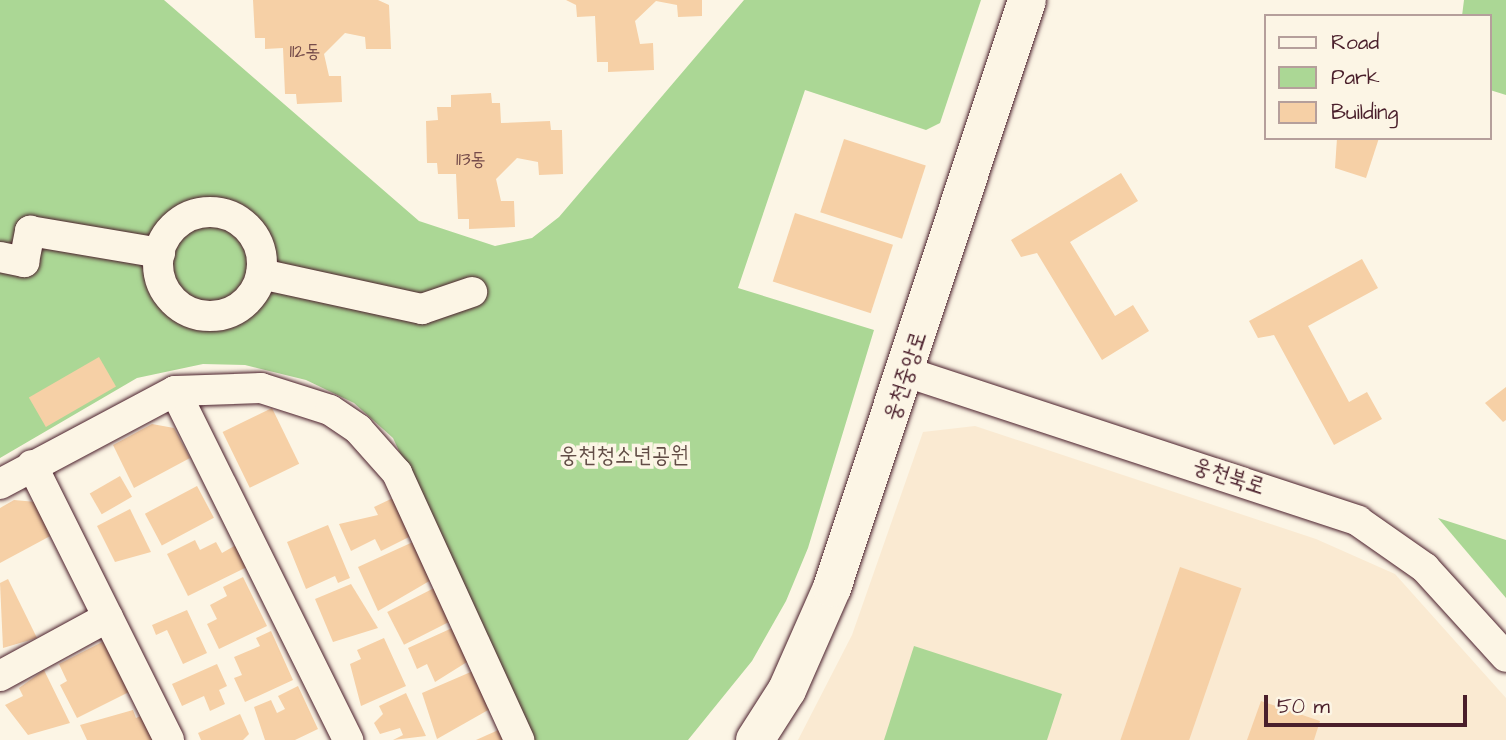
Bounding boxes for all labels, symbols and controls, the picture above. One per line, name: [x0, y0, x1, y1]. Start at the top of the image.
legend: [1264, 14, 1492, 140]
text: Road: [1331, 28, 1379, 57]
house number: 112동: [289, 41, 321, 63]
text: Park: [1331, 63, 1380, 92]
text: Building: [1331, 98, 1398, 127]
house number: 113동: [456, 149, 486, 171]
street label: 웅천중앙로: [878, 328, 932, 424]
park label: 웅천청소년공원: [559, 441, 689, 469]
street label: 웅천북로: [1190, 451, 1268, 501]
scale bar: [1268, 680, 1471, 724]
text: 50 m: [1277, 692, 1330, 721]

